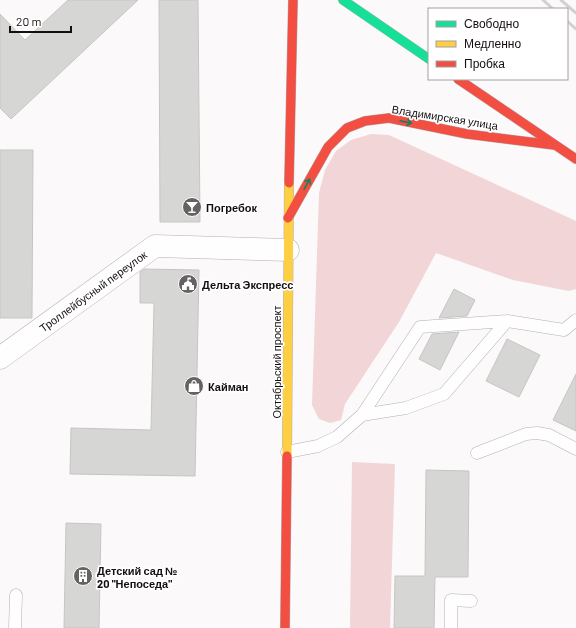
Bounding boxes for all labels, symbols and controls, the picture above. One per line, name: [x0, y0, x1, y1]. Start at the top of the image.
scale bar: [10, 8, 71, 34]
legend: [428, 8, 568, 80]
text: 20 m: [16, 14, 42, 28]
text: Свободно: [464, 16, 519, 31]
text: Медленно: [464, 36, 521, 51]
text: Пробка: [464, 56, 505, 71]
street label: Владимирская улица: [391, 102, 500, 132]
one-way arrow: [399, 118, 412, 126]
one-way arrow: [304, 178, 312, 190]
bar icon: Погребок: [181, 196, 203, 218]
place label: Погребок: [206, 201, 257, 214]
street label: Троллейбусный переулок: [37, 248, 149, 334]
public building icon: Дельта Экспресс: [177, 273, 199, 295]
place label: Дельта Экспресс: [202, 278, 293, 291]
street label: Октябрьский проспект: [270, 305, 283, 419]
shop icon: Кайман: [183, 375, 205, 397]
place label: Кайман: [208, 380, 248, 393]
place label: Детский сад № 20 "Непоседа": [97, 564, 177, 590]
building icon: Детский сад № 20 "Непоседа": [72, 565, 94, 587]

